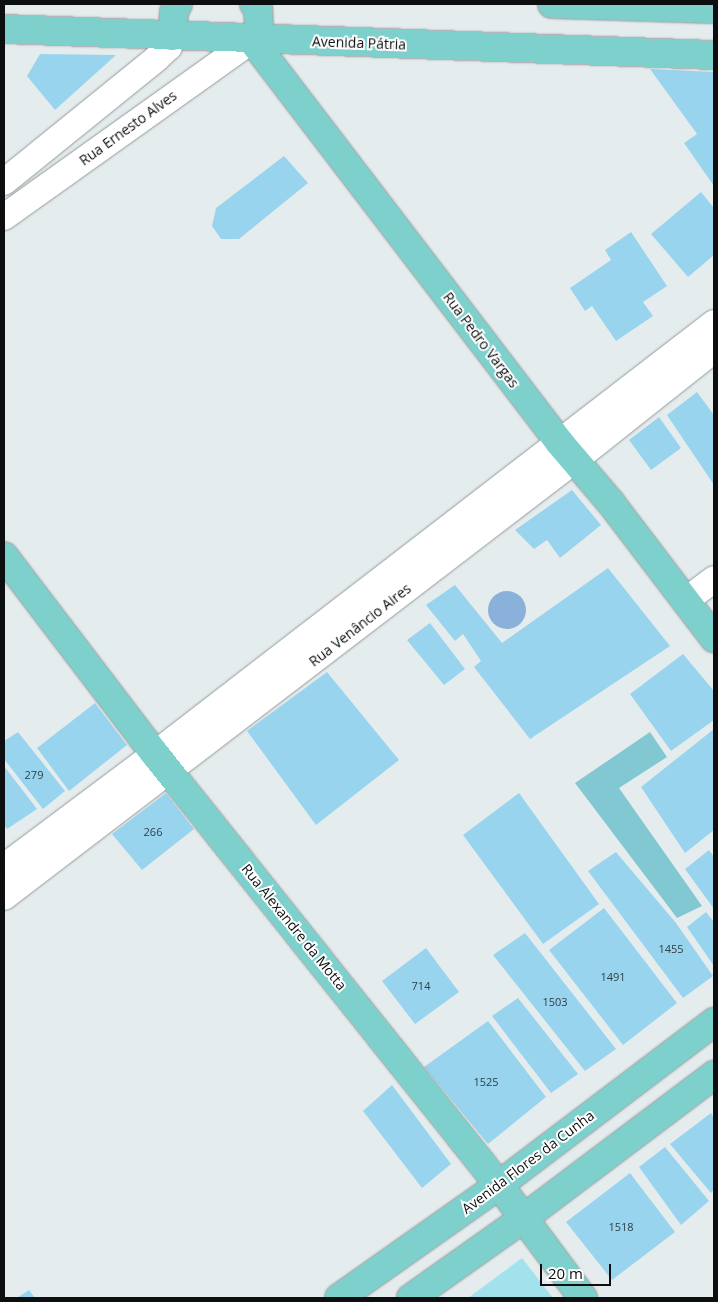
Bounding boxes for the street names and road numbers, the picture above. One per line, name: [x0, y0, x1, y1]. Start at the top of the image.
street label: Avenida Pátria: [312, 33, 406, 53]
street label: Rua Ernesto Alves: [76, 87, 180, 169]
street label: Rua Pedro Vargas: [440, 289, 522, 391]
street label: Rua Venâncio Aires: [306, 580, 414, 670]
street label: Rua Alexandre da Motta: [238, 861, 350, 993]
street label: Avenida Flores da Cunha: [459, 1107, 597, 1217]

